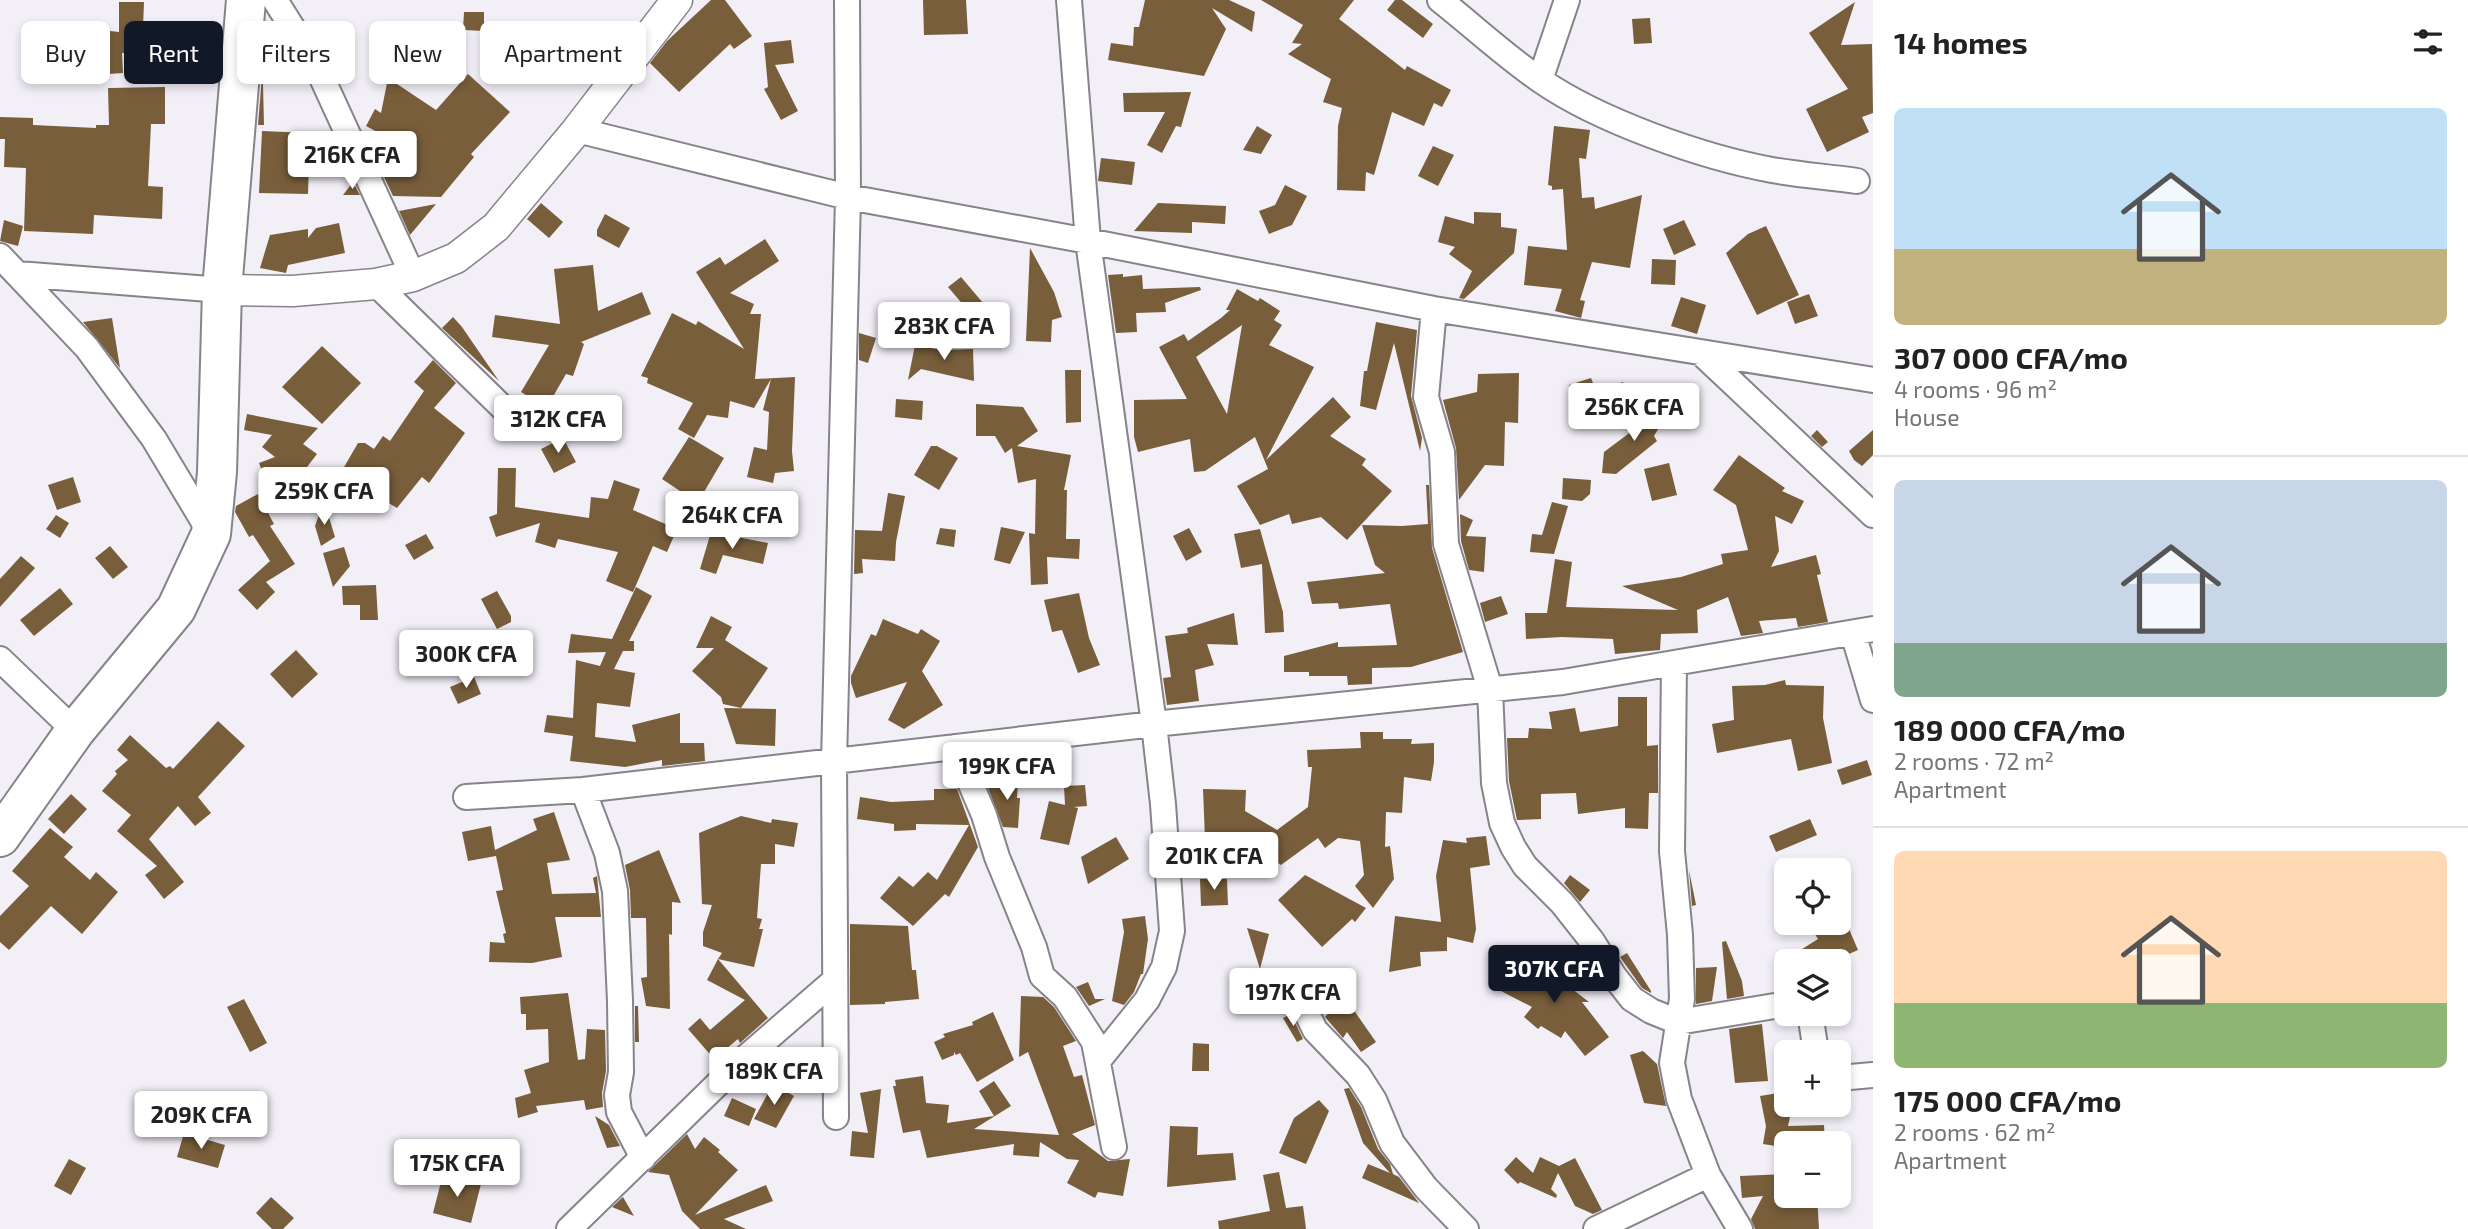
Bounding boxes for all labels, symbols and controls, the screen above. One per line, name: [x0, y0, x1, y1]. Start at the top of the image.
chip: Buy: [21, 21, 110, 84]
chip: Rent: [124, 21, 223, 84]
chip: Filters: [237, 21, 355, 84]
chip: New: [369, 21, 466, 84]
chip: Apartment: [480, 21, 646, 84]
icon: filters: [2409, 23, 2447, 61]
text: 14 homes: [1894, 24, 2028, 60]
pin: 216K CFA: [280, 132, 424, 191]
text: 216K CFA: [304, 140, 400, 168]
icon: home: [2108, 154, 2234, 280]
pin: 283K CFA: [872, 302, 1016, 362]
text: 283K CFA: [894, 311, 994, 339]
text: 307 000 CFA/mo: [1894, 339, 2128, 375]
text: 4 rooms · 96 m²: [1894, 375, 2057, 403]
pin: 256K CFA: [1562, 384, 1706, 443]
text: 256K CFA: [1584, 392, 1684, 420]
pin: 312K CFA: [486, 396, 630, 455]
text: House: [1894, 403, 1960, 431]
text: 312K CFA: [510, 404, 606, 432]
pin: 259K CFA: [252, 468, 396, 527]
text: 259K CFA: [274, 476, 374, 504]
pin: 264K CFA: [660, 491, 804, 551]
text: 264K CFA: [681, 500, 783, 528]
icon: home: [2108, 526, 2234, 652]
pin: 300K CFA: [394, 630, 538, 690]
text: 300K CFA: [415, 639, 517, 667]
text: 189 000 CFA/mo: [1894, 711, 2125, 747]
pin: 199K CFA: [935, 742, 1079, 802]
text: 2 rooms · 72 m²: [1894, 747, 2054, 775]
text: 199K CFA: [959, 751, 1055, 779]
text: Apartment: [1894, 775, 2007, 803]
pin: 201K CFA: [1142, 832, 1286, 892]
text: 201K CFA: [1165, 841, 1263, 869]
map controls: [1774, 858, 1851, 1208]
button: locate: [1774, 858, 1851, 935]
icon: home: [2108, 897, 2234, 1023]
pin: 307K CFA: [1482, 946, 1626, 1005]
button: layers: [1774, 949, 1851, 1026]
text: 307K CFA: [1504, 954, 1604, 982]
pin: 197K CFA: [1221, 968, 1365, 1028]
text: 197K CFA: [1245, 977, 1341, 1005]
button: +: [1774, 1040, 1851, 1117]
pin: 189K CFA: [702, 1048, 846, 1107]
text: 189K CFA: [725, 1056, 823, 1084]
text: 175 000 CFA/mo: [1894, 1082, 2121, 1118]
pin: 209K CFA: [129, 1092, 273, 1151]
text: 209K CFA: [150, 1100, 252, 1128]
text: 2 rooms · 62 m²: [1894, 1118, 2056, 1146]
button: −: [1774, 1131, 1851, 1208]
pin: 175K CFA: [385, 1140, 529, 1199]
text: Apartment: [1894, 1146, 2007, 1174]
text: 175K CFA: [410, 1148, 504, 1176]

